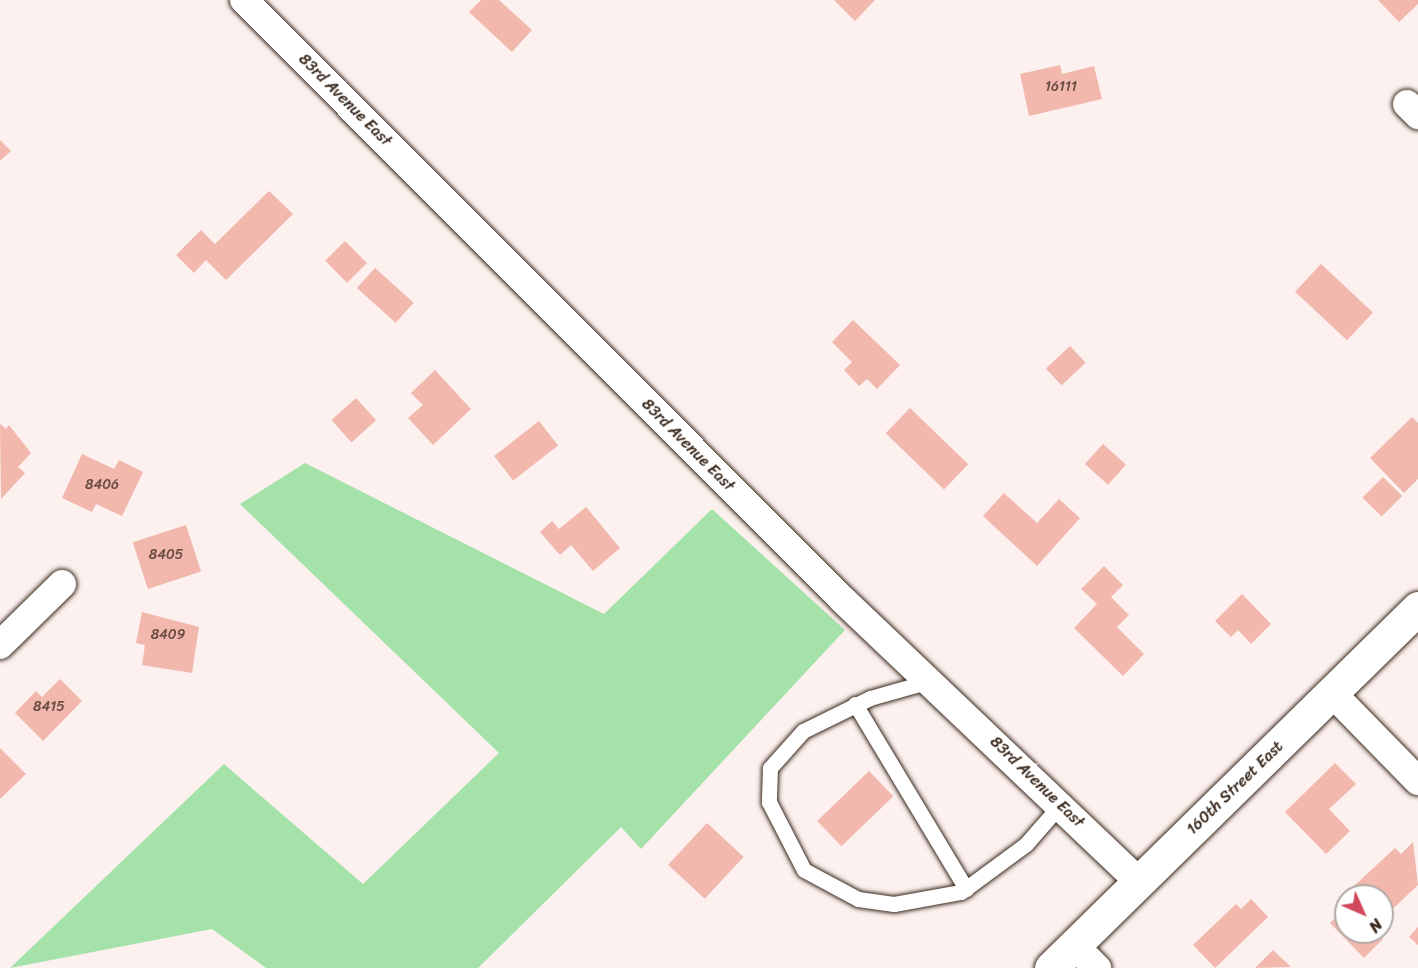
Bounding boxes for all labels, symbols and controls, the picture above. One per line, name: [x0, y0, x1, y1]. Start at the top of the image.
street label: 83rd Avenue East: [294, 49, 396, 151]
house number: 16111: [1045, 79, 1077, 95]
street label: 83rd Avenue East: [637, 394, 739, 496]
house number: 8406: [85, 477, 119, 493]
house number: 8405: [149, 547, 183, 563]
house number: 8409: [151, 627, 185, 643]
house number: 8415: [33, 699, 65, 715]
street label: 83rd Avenue East: [986, 732, 1088, 832]
street label: 160th Street East: [1182, 737, 1288, 839]
north arrow: [1334, 884, 1394, 944]
text: N: [1361, 911, 1390, 940]

